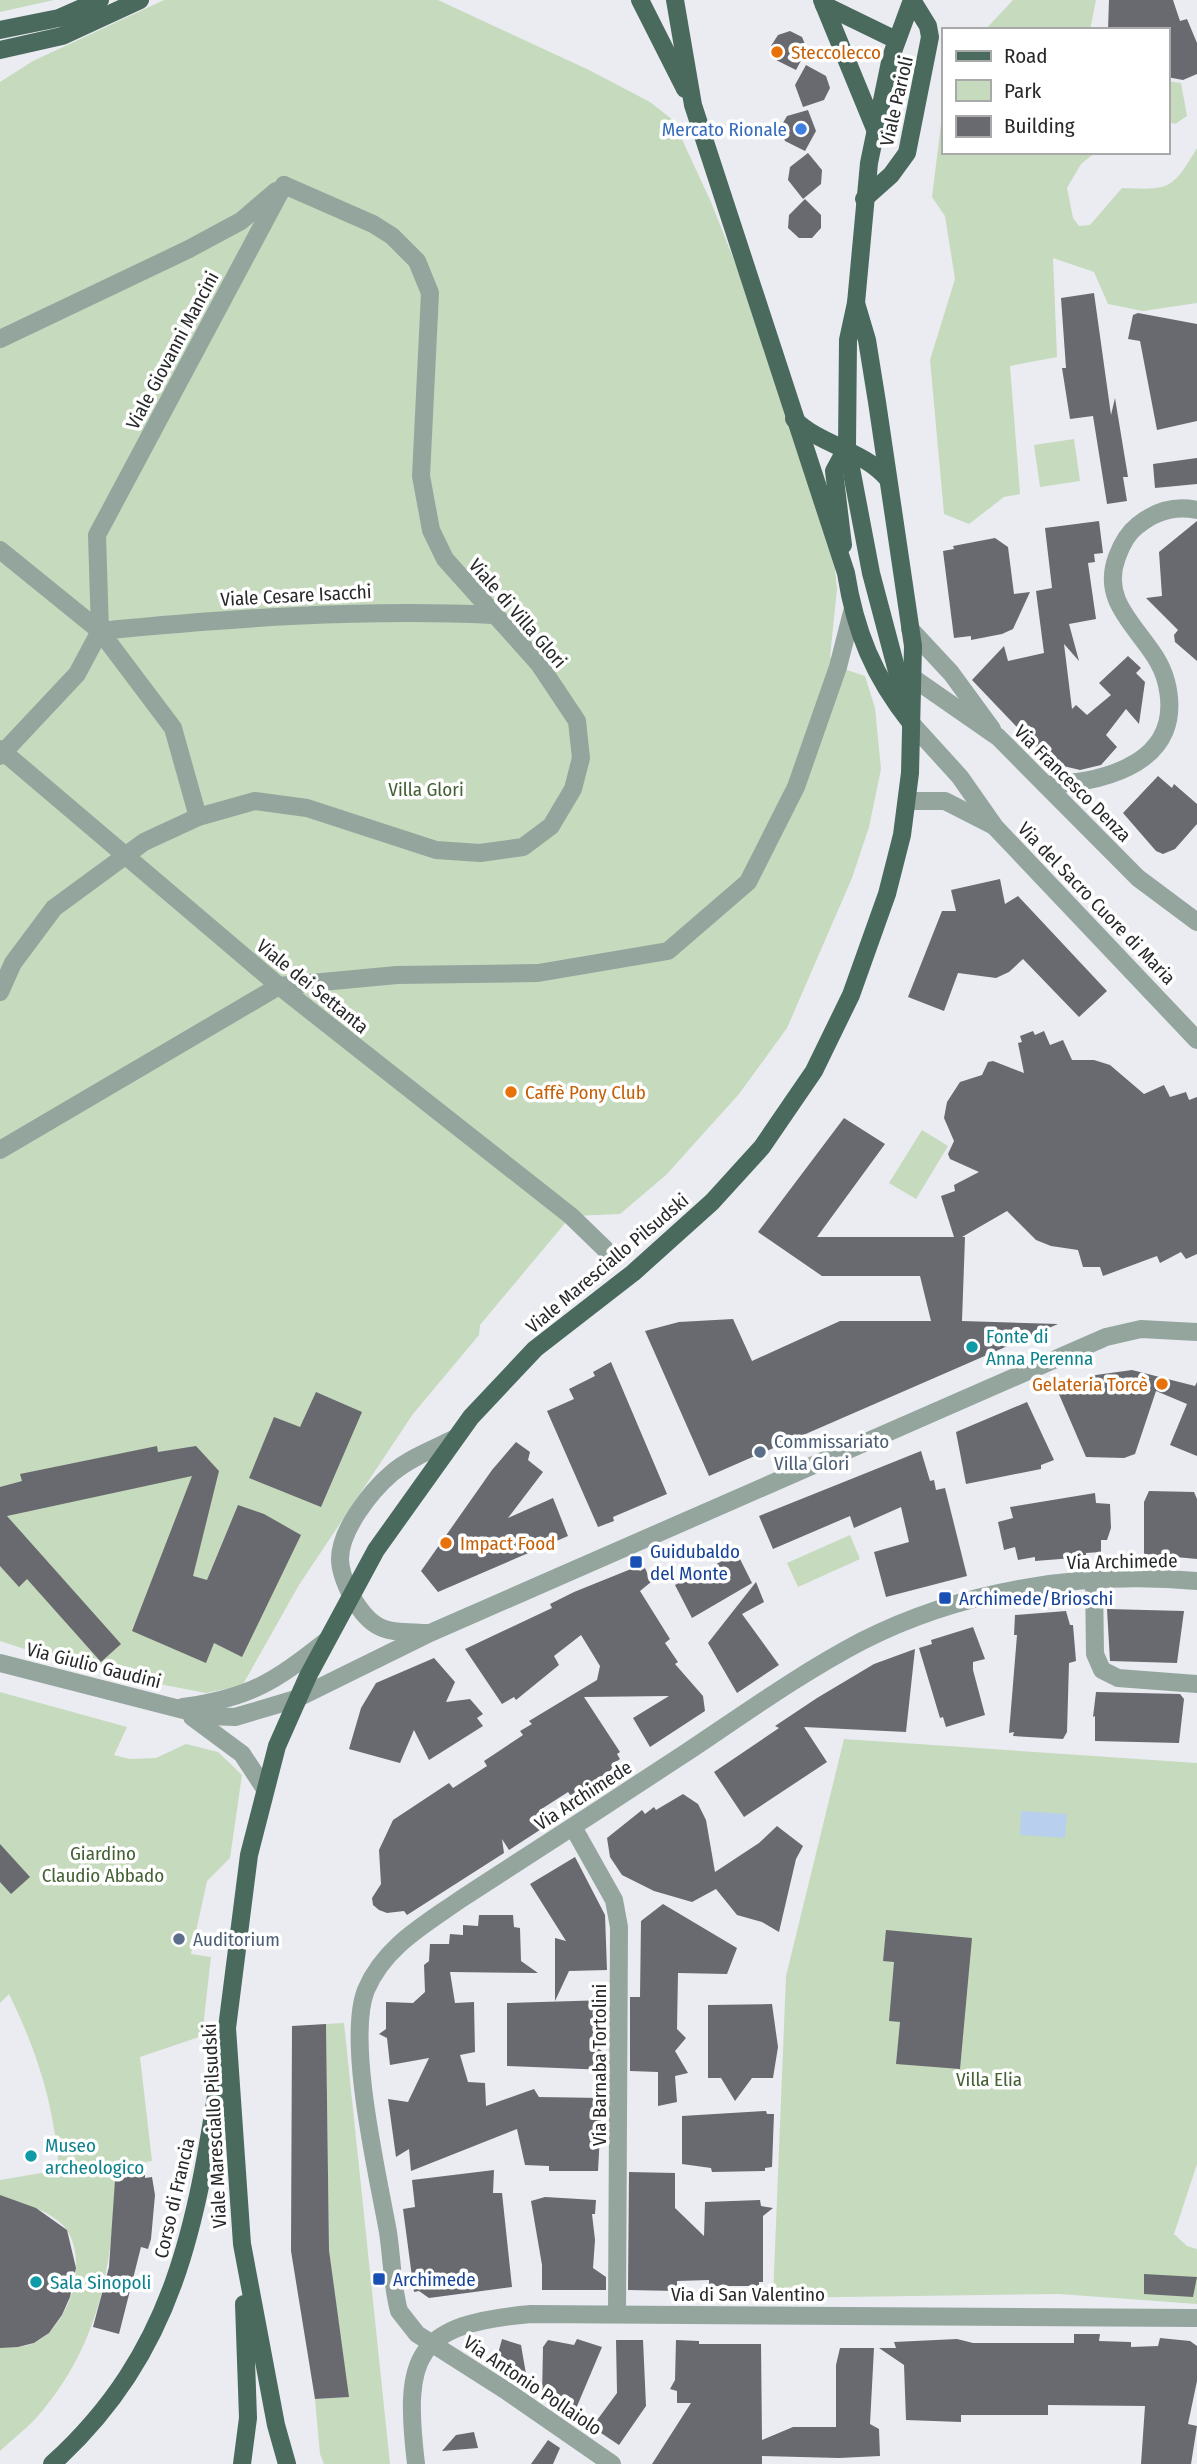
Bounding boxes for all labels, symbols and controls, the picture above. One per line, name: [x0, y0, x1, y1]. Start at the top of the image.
legend: [942, 28, 1169, 154]
place label: Steccolecco: [791, 41, 881, 64]
text: Road: [1004, 43, 1048, 69]
marker: Steccolecco: [769, 44, 785, 60]
street label: Viale Parioli: [875, 54, 918, 148]
text: Park: [1004, 78, 1042, 104]
text: Building: [1004, 113, 1075, 139]
place label: Mercato Rionale: [662, 118, 787, 141]
marker: Mercato Rionale: [793, 121, 809, 137]
street label: Viale Giovanni Mancini: [121, 267, 224, 433]
street label: Viale di Villa Glori: [464, 554, 571, 673]
street label: Viale Cesare Isacchi: [220, 580, 372, 611]
street label: Via Francesco Denza: [1009, 720, 1136, 847]
park label: Villa Glori: [388, 778, 464, 801]
street label: Via del Sacro Cuore di Maria: [1013, 817, 1180, 989]
street label: Viale dei Settanta: [252, 934, 373, 1038]
place label: Caffè Pony Club: [525, 1081, 646, 1104]
marker: Caffè Pony Club: [503, 1084, 519, 1100]
street label: Viale Maresciallo Pilsudski: [521, 1189, 693, 1338]
place label: Fonte di Anna Perenna: [986, 1325, 1093, 1370]
marker: Fonte di Anna Perenna: [964, 1339, 980, 1355]
place label: Gelateria Torcè: [1032, 1373, 1148, 1396]
marker: Gelateria Torcè: [1154, 1376, 1170, 1392]
place label: Commissariato Villa Glori: [774, 1430, 889, 1475]
marker: Commissariato Villa Glori: [752, 1444, 768, 1460]
place label: Impact Food: [460, 1532, 555, 1555]
marker: Impact Food: [438, 1535, 454, 1551]
place label: Guidubaldo del Monte: [650, 1540, 740, 1585]
street label: Via Archimede: [1066, 1549, 1178, 1574]
marker: Guidubaldo del Monte: [628, 1554, 644, 1570]
place label: Archimede/Brioschi: [959, 1587, 1113, 1610]
marker: Archimede/Brioschi: [937, 1590, 953, 1606]
street label: Via Giulio Gaudini: [24, 1638, 164, 1693]
street label: Via Archimede: [531, 1756, 636, 1835]
park label: Giardino Claudio Abbado: [42, 1842, 164, 1887]
place label: Auditorium: [193, 1928, 280, 1951]
marker: Auditorium: [171, 1931, 187, 1947]
street label: Via Barnaba Tortolini: [588, 1984, 611, 2146]
street label: Viale Maresciallo Pilsudski: [198, 2023, 231, 2229]
park label: Villa Elia: [956, 2068, 1022, 2091]
place label: Museo archeologico: [45, 2134, 144, 2179]
street label: Corso di Francia: [149, 2136, 200, 2261]
marker: Museo archeologico: [23, 2148, 39, 2164]
place label: Archimede: [393, 2268, 476, 2291]
place label: Sala Sinopoli: [50, 2271, 151, 2294]
marker: Archimede: [371, 2271, 387, 2287]
marker: Sala Sinopoli: [28, 2274, 44, 2290]
street label: Via di San Valentino: [671, 2283, 825, 2306]
street label: Via Antonio Pollaiolo: [459, 2331, 606, 2440]

